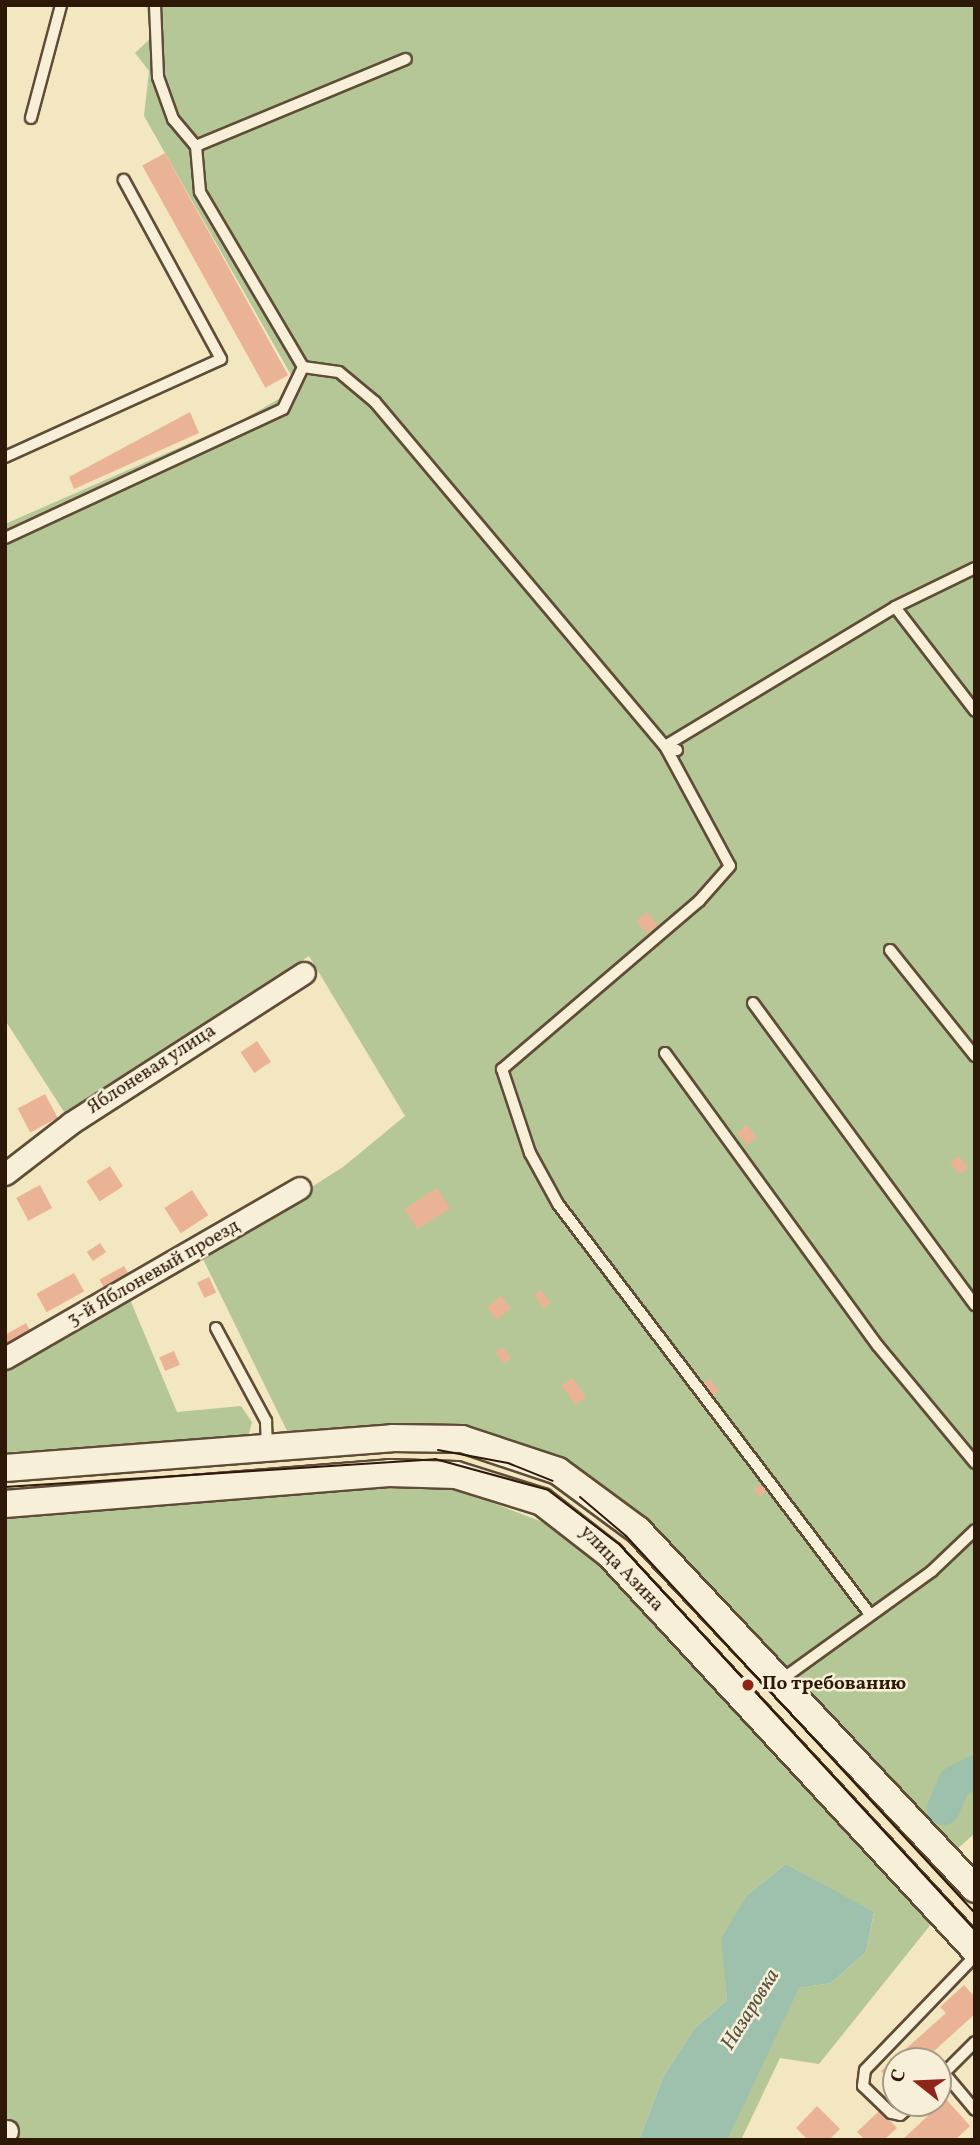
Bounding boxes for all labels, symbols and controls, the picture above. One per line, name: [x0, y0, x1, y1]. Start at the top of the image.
street label: Яблоневая улица: [83, 1020, 221, 1120]
street label: 3-й Яблоневый проезд: [64, 1215, 244, 1333]
street label: улица Азина: [574, 1521, 668, 1617]
place label: По требованию: [762, 1674, 907, 1696]
marker: По требованию: [740, 1677, 756, 1693]
water label: Назаровка: [716, 1965, 786, 2055]
north arrow: [882, 2047, 952, 2117]
text: С: [885, 2066, 913, 2086]

